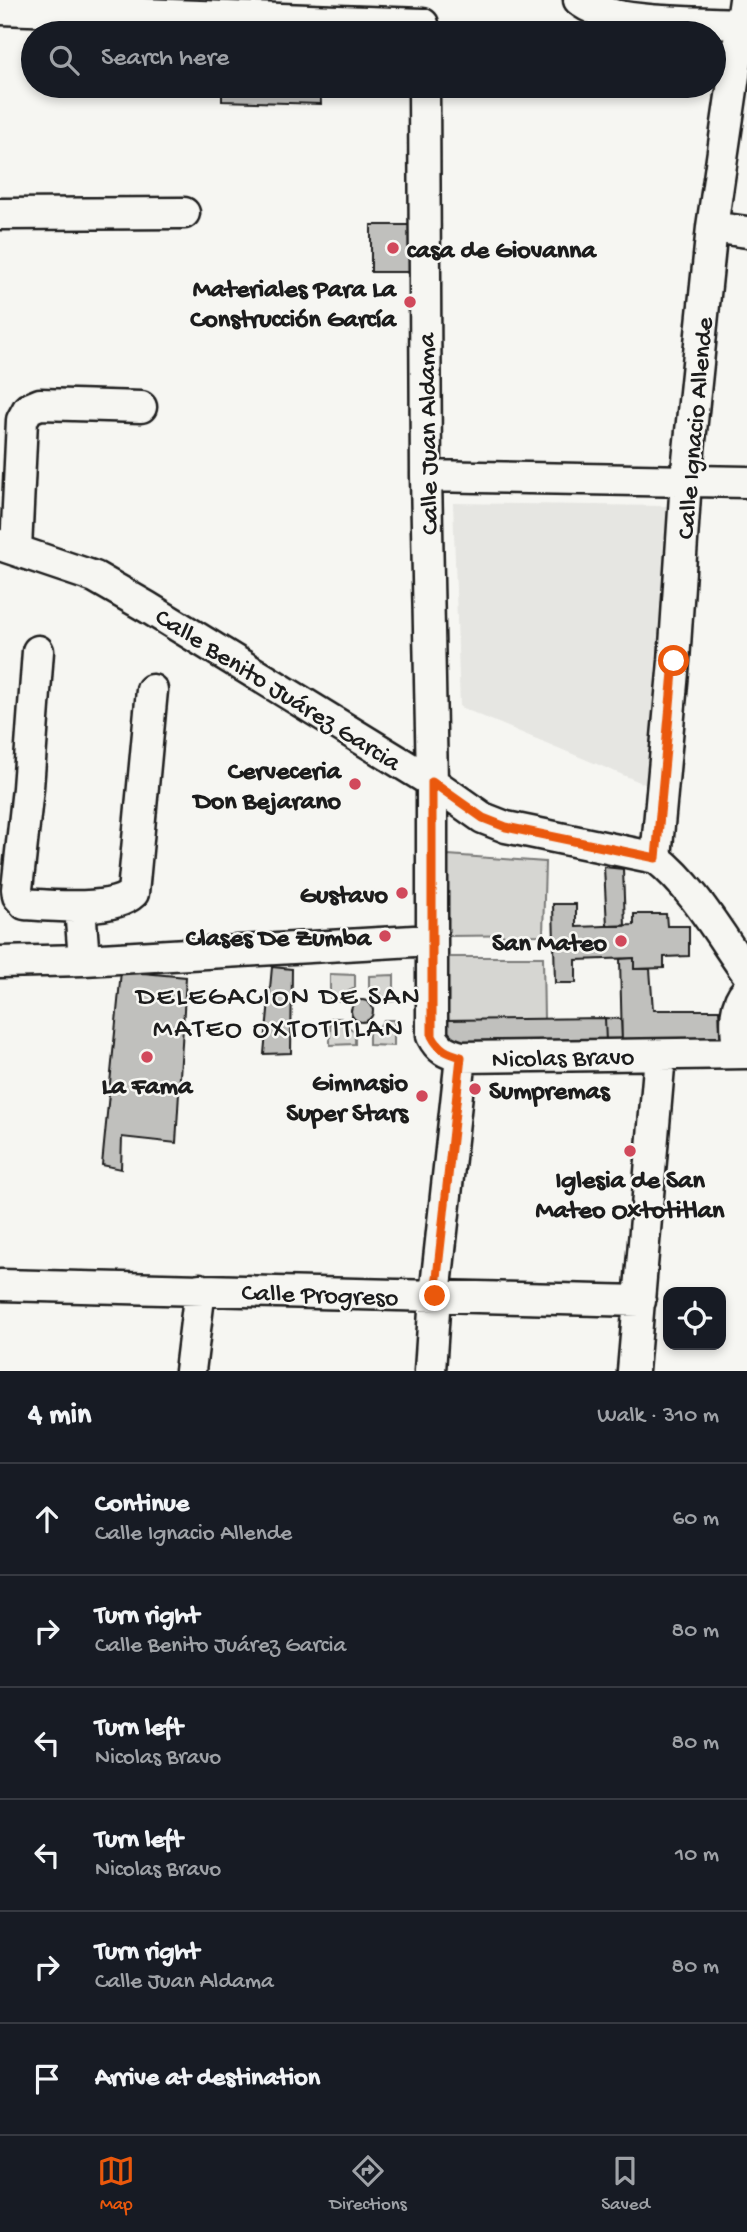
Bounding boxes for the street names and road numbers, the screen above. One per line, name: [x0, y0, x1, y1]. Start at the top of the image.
street label: Calle Ignacio Allende: [672, 316, 723, 541]
street label: Calle Juan Aldama: [413, 331, 448, 535]
street label: Calle Benito Juárez Garcia: [148, 603, 407, 781]
street label: Nicolas Bravo: [491, 1044, 635, 1077]
street label: Calle Progreso: [241, 1279, 399, 1316]

